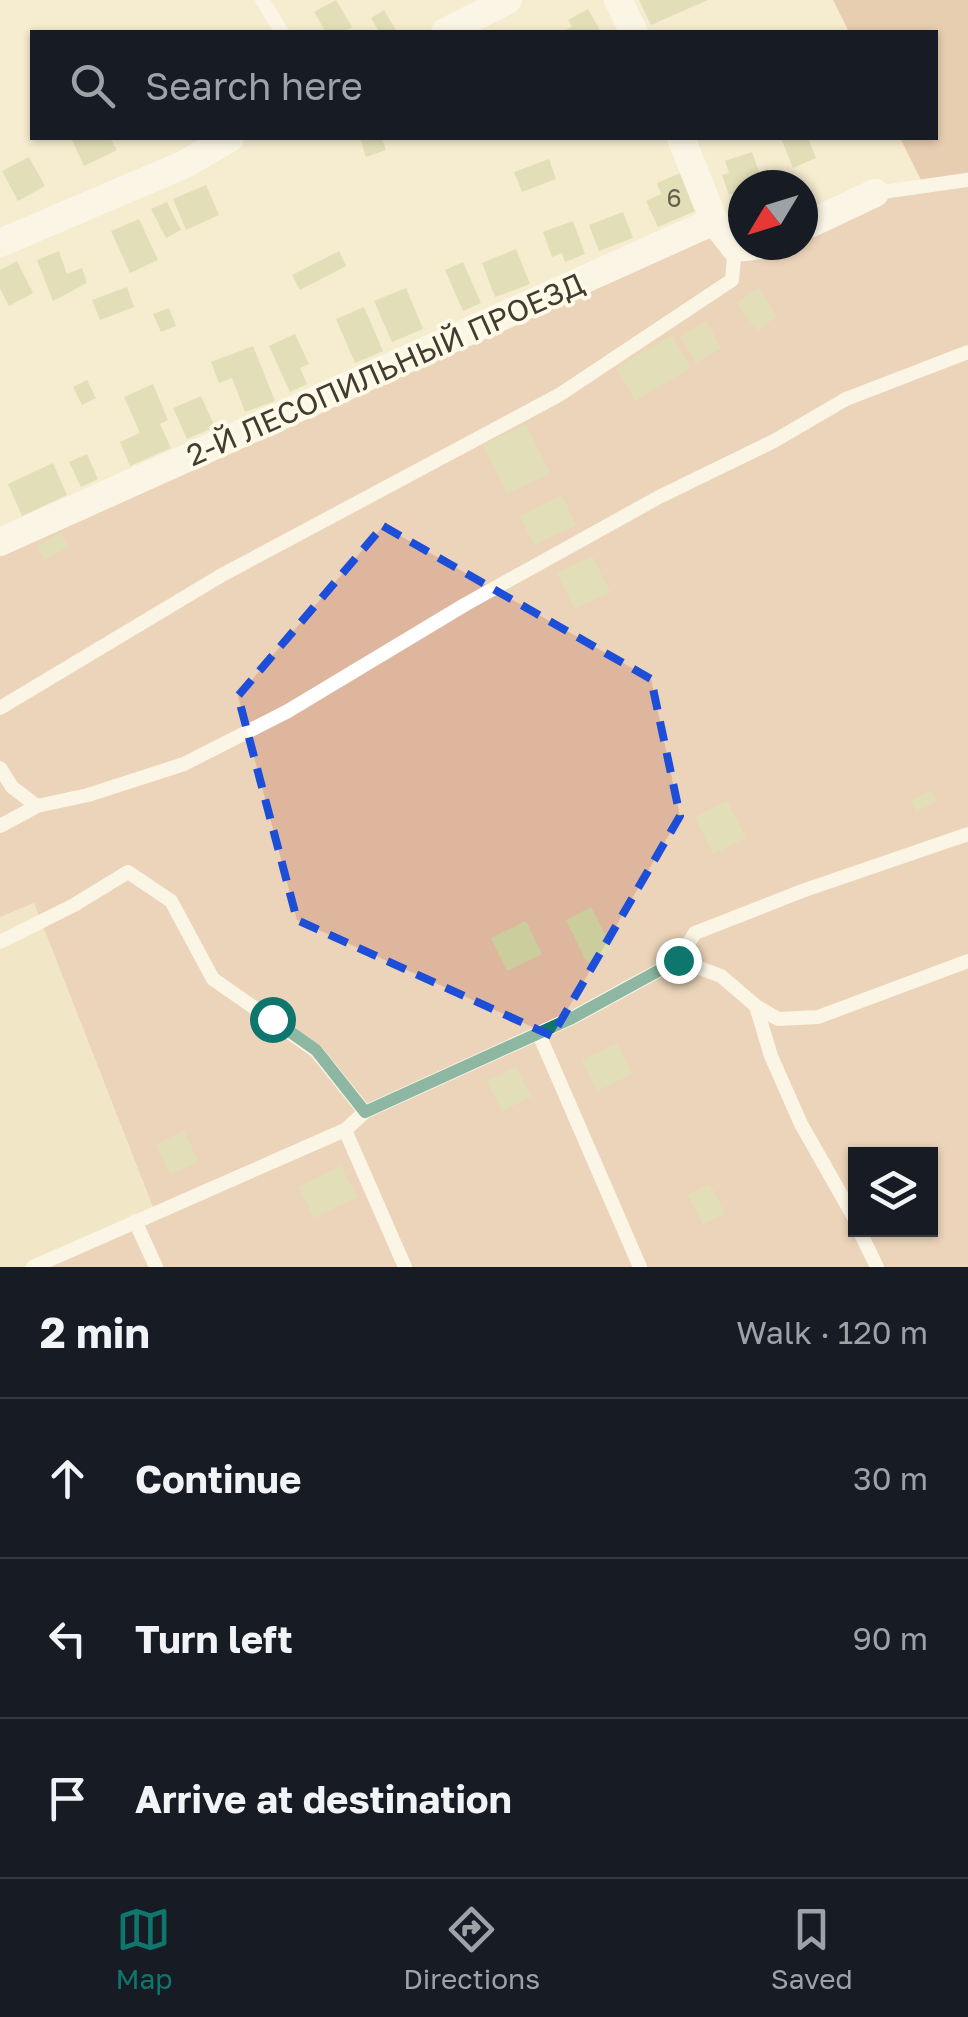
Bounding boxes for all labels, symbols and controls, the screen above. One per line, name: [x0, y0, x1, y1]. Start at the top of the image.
search box: [30, 30, 938, 140]
icon: search: [65, 58, 120, 113]
text: Search here: [145, 63, 363, 108]
north arrow: [728, 170, 818, 260]
house number: 6: [666, 182, 682, 213]
street label: 2-Й ЛЕСОПИЛЬНЫЙ ПРОЕЗД: [181, 265, 589, 473]
route end: [656, 938, 702, 984]
route start: [250, 997, 296, 1043]
map controls: [848, 1147, 938, 1237]
button: layers: [848, 1147, 938, 1237]
text: 2 min: [40, 1307, 150, 1357]
text: Walk · 120 m: [736, 1313, 928, 1351]
icon: ahead: [40, 1451, 95, 1506]
text: Continue: [135, 1456, 301, 1501]
text: 30 m: [853, 1459, 928, 1497]
icon: left: [40, 1611, 95, 1666]
text: Turn left: [135, 1616, 293, 1661]
text: 90 m: [852, 1619, 928, 1657]
icon: arrive: [40, 1771, 95, 1826]
text: Arrive at destination: [135, 1776, 512, 1821]
tab: Map: [115, 1902, 173, 1995]
tab: Directions: [403, 1902, 540, 1995]
tab: Saved: [771, 1902, 853, 1995]

